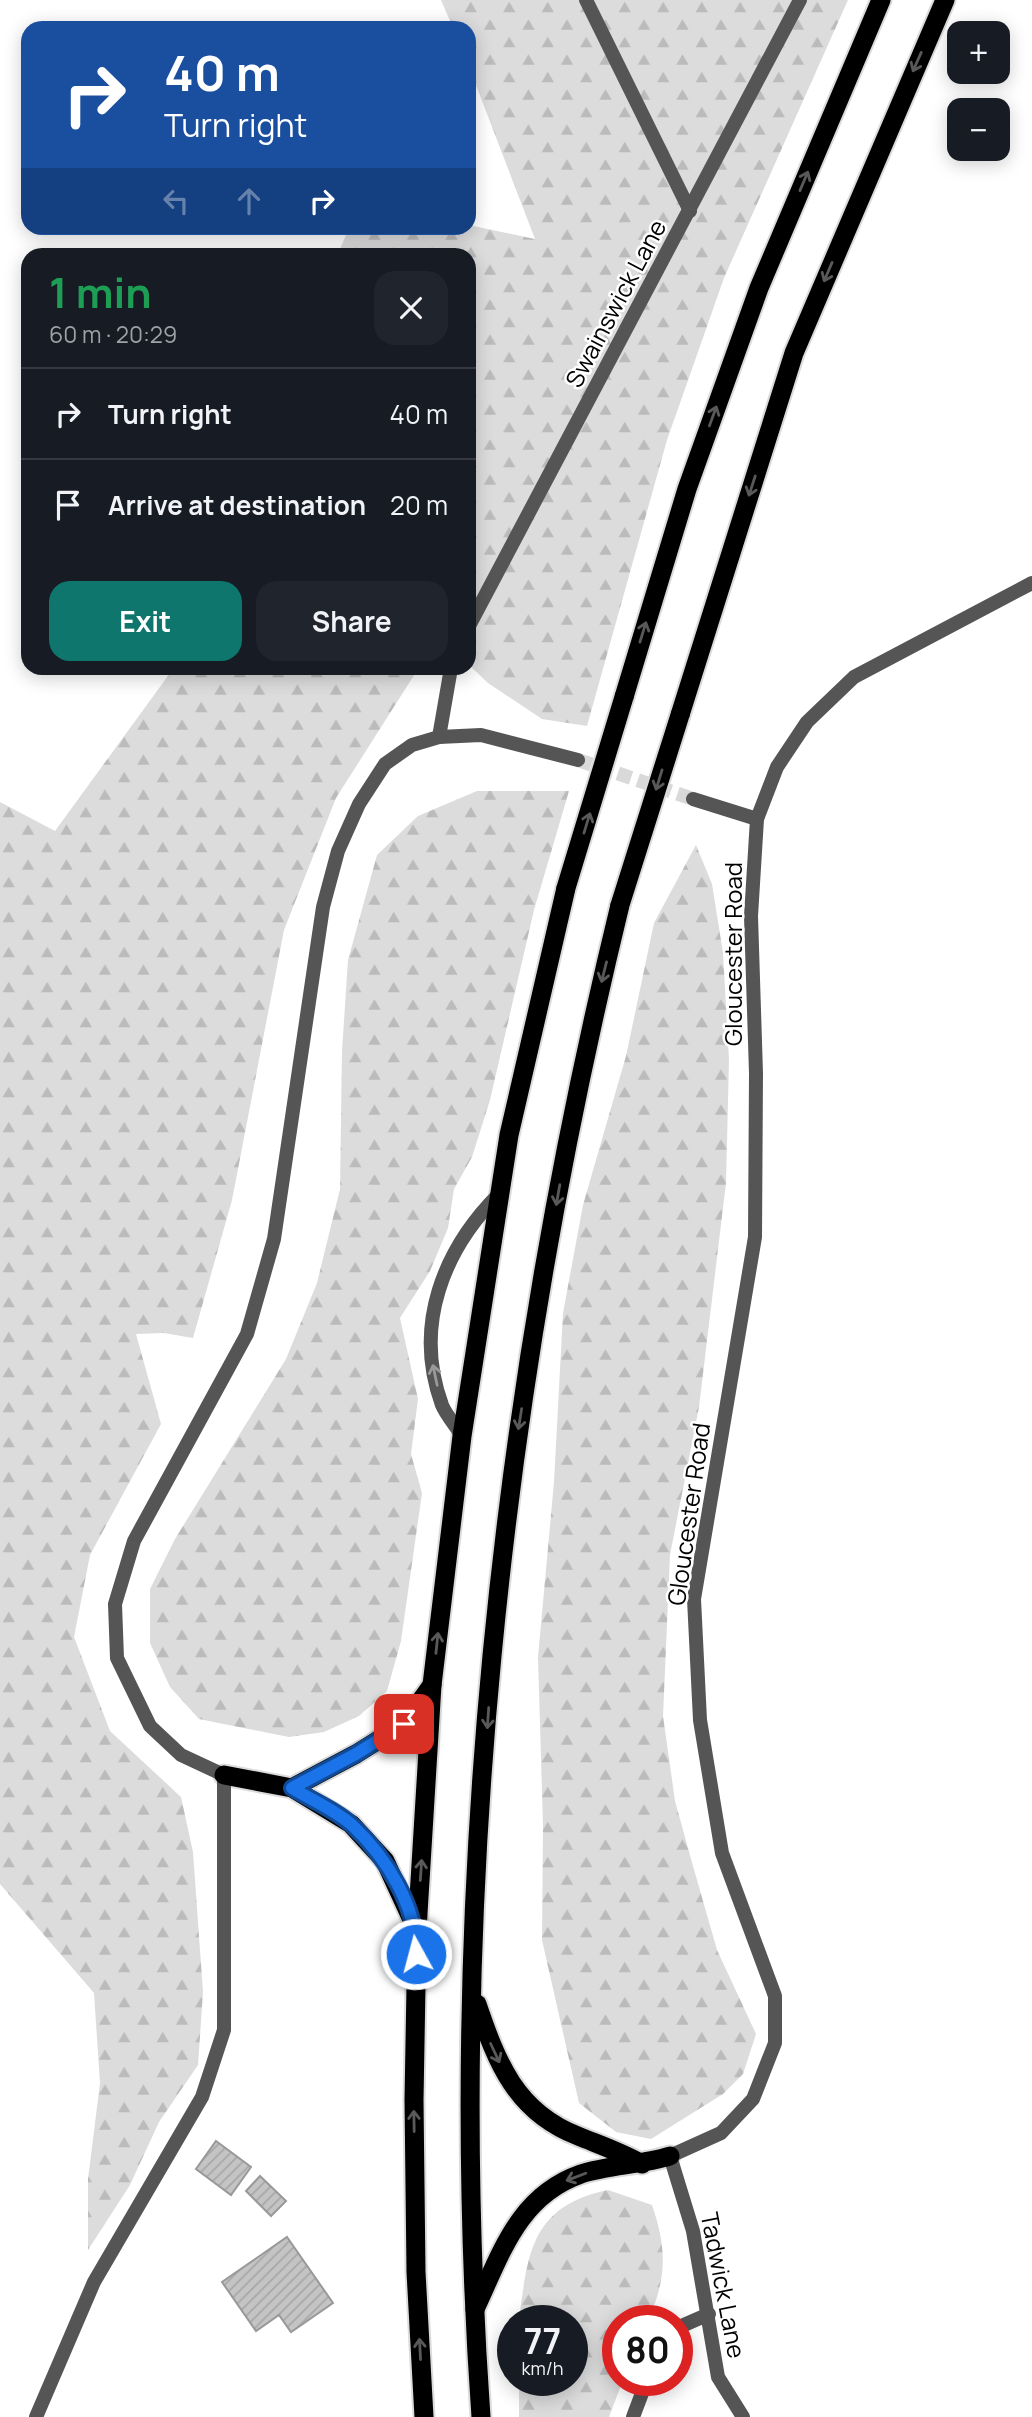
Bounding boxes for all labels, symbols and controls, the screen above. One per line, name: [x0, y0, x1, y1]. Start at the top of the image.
map controls: [947, 21, 1010, 161]
button: +: [947, 21, 1010, 84]
text: 40 m: [164, 39, 280, 106]
icon: right: [49, 49, 140, 140]
one-way arrow: [910, 51, 923, 73]
button: −: [947, 98, 1010, 161]
text: Turn right: [164, 103, 307, 147]
one-way arrow: [798, 170, 811, 192]
icon: left: [157, 182, 195, 220]
icon: ahead: [230, 182, 268, 220]
icon: right: [303, 182, 341, 220]
street label: Swainswick Lane: [557, 213, 673, 393]
one-way arrow: [821, 261, 834, 282]
text: 1 min: [49, 263, 152, 321]
button: close: [374, 271, 448, 345]
text: 60 m · 20:29: [49, 318, 177, 350]
icon: right: [49, 395, 87, 433]
text: Turn right: [108, 396, 232, 432]
text: 40 m: [390, 396, 448, 432]
one-way arrow: [708, 405, 720, 427]
one-way arrow: [745, 475, 758, 497]
icon: arrive: [49, 486, 87, 524]
text: Arrive at destination: [108, 487, 366, 523]
text: 20 m: [390, 487, 448, 523]
button: Exit: [49, 581, 242, 661]
button: Share: [256, 581, 448, 661]
one-way arrow: [638, 621, 651, 643]
one-way arrow: [652, 769, 665, 791]
one-way arrow: [581, 812, 594, 834]
street label: Gloucester Road: [716, 862, 749, 1046]
one-way arrow: [597, 960, 610, 983]
one-way arrow: [551, 1183, 564, 1205]
one-way arrow: [428, 1364, 442, 1387]
one-way arrow: [513, 1407, 526, 1430]
street label: Gloucester Road: [659, 1421, 717, 1607]
one-way arrow: [430, 1632, 443, 1655]
pin: [374, 1694, 434, 1754]
icon: arrive: [385, 1705, 423, 1743]
one-way arrow: [481, 1706, 494, 1729]
one-way arrow: [415, 1859, 428, 1881]
position arrow: [379, 1917, 453, 1991]
one-way arrow: [489, 2041, 502, 2063]
one-way arrow: [407, 2110, 421, 2133]
one-way arrow: [565, 2172, 587, 2185]
street label: Tadwick Lane: [694, 2209, 754, 2361]
speed limit sign: 80: [602, 2305, 693, 2396]
text: 77: [524, 2317, 561, 2365]
one-way arrow: [414, 2338, 427, 2361]
text: km/h: [522, 2356, 563, 2380]

